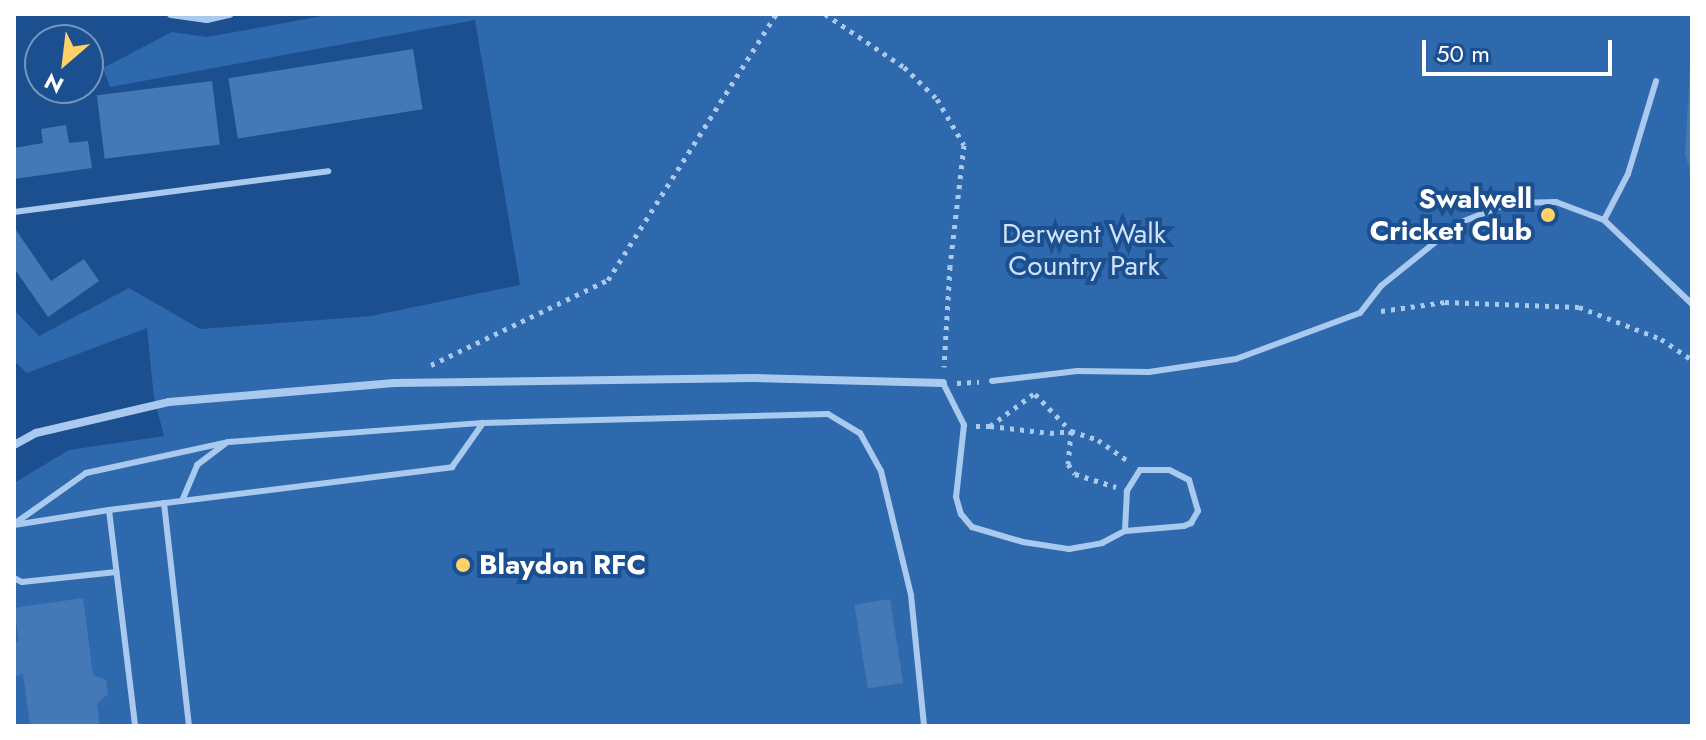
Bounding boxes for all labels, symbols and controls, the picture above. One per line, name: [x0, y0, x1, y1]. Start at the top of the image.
north arrow: [24, 24, 104, 104]
scale bar: [1426, 24, 1616, 74]
text: 50 m: [1436, 36, 1490, 71]
text: N: [38, 65, 69, 102]
place label: Swalwell Cricket Club: [1370, 182, 1532, 248]
marker: Swalwell Cricket Club: [1539, 206, 1557, 224]
park label: Derwent Walk Country Park: [1002, 217, 1166, 283]
place label: Blaydon RFC: [479, 548, 646, 582]
marker: Blaydon RFC: [454, 556, 472, 574]

